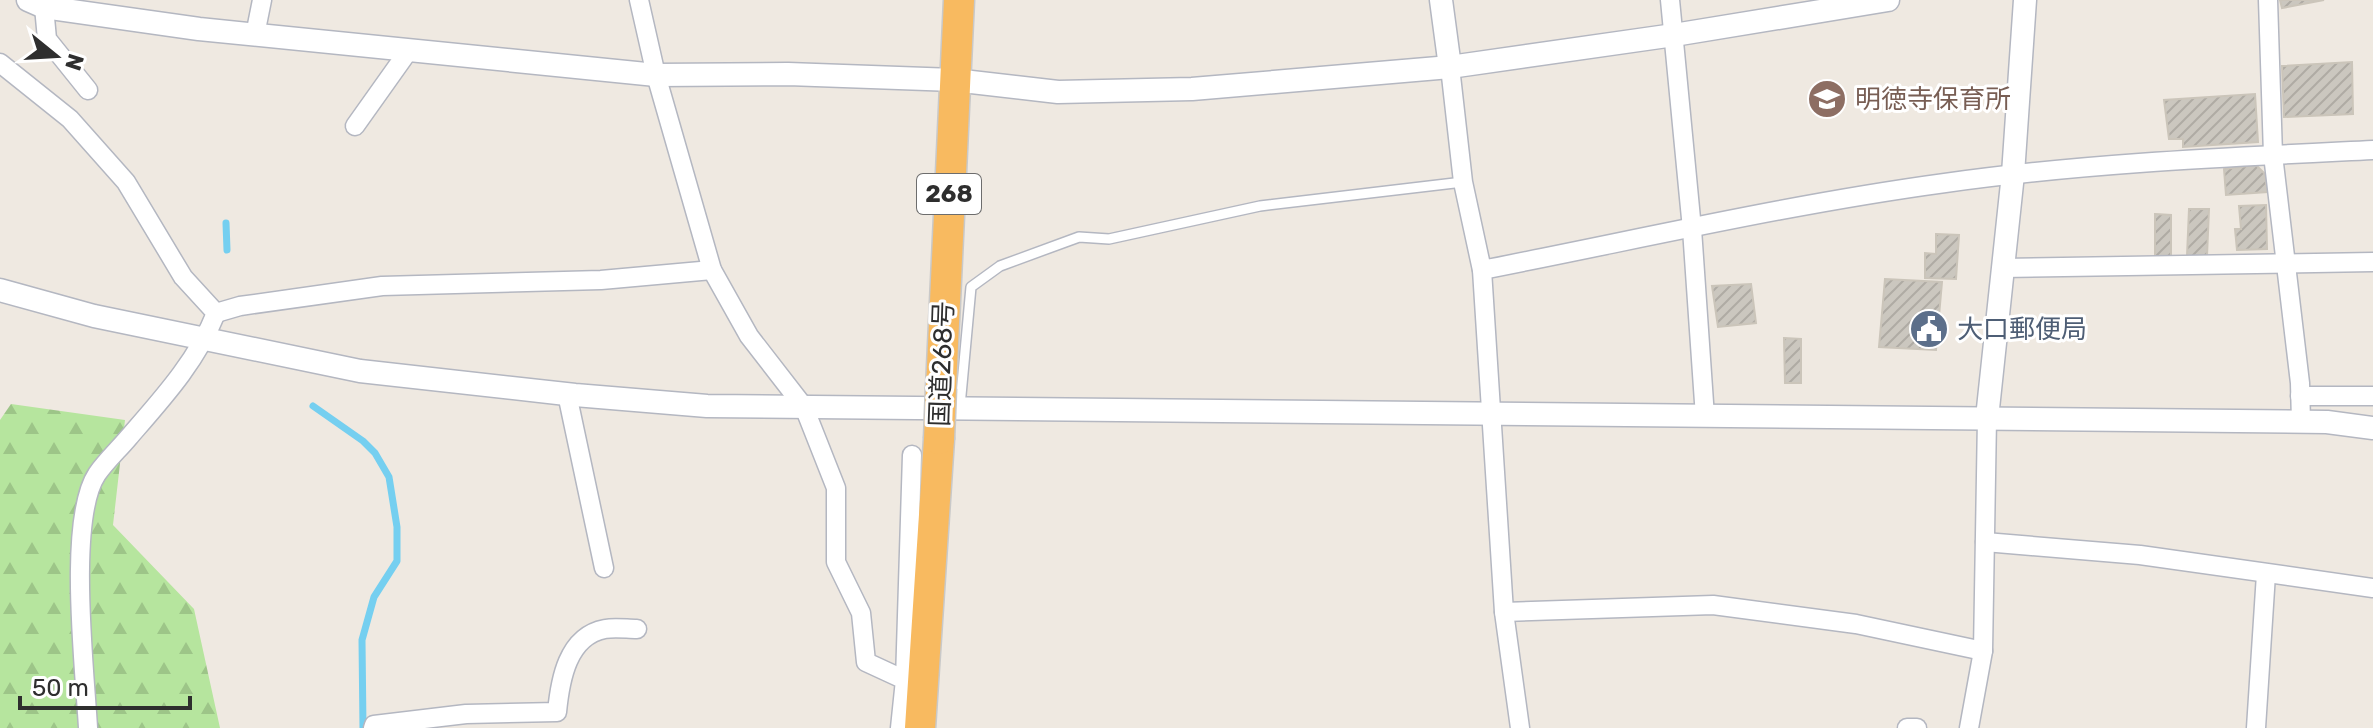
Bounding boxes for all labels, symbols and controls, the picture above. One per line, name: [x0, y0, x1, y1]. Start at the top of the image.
north arrow: [16, 16, 96, 96]
text: N: [59, 50, 90, 74]
school or university icon: 明徳寺保育所: [1806, 78, 1848, 120]
place label: 明徳寺保育所: [1855, 84, 2011, 115]
road number: 268: [917, 174, 981, 214]
street label: 国道268号: [924, 301, 960, 427]
public building icon: 大口郵便局: [1908, 308, 1950, 350]
place label: 大口郵便局: [1957, 314, 2087, 345]
scale bar: [20, 660, 190, 710]
text: 50 m: [32, 674, 89, 702]

